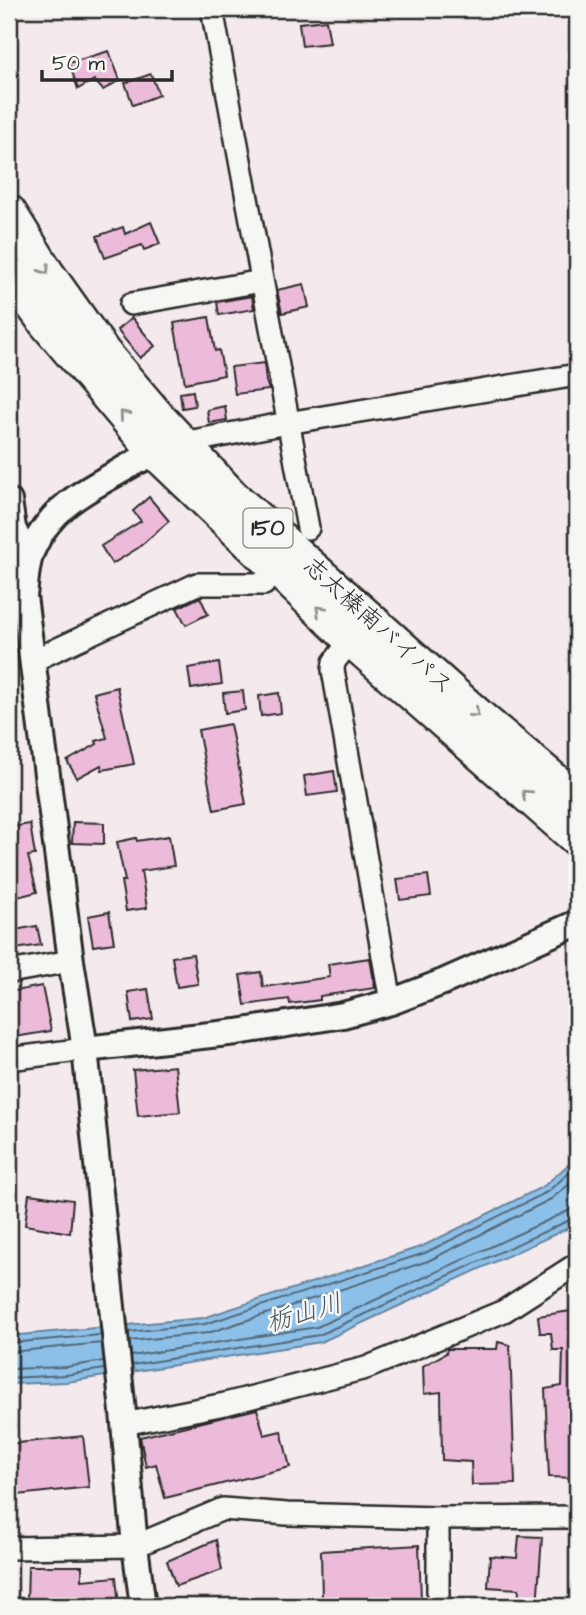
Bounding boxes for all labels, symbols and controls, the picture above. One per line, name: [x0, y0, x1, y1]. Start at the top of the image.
scale bar: [42, 38, 172, 82]
text: 50 m: [52, 49, 106, 78]
one-way arrow: [37, 262, 50, 275]
one-way arrow: [120, 411, 132, 424]
road number: 150: [244, 508, 292, 548]
street label: 志太榛南バイパス: [295, 549, 461, 703]
one-way arrow: [315, 606, 328, 619]
one-way arrow: [467, 705, 480, 717]
one-way arrow: [521, 790, 534, 802]
water label: 栃山川: [262, 1285, 346, 1341]

